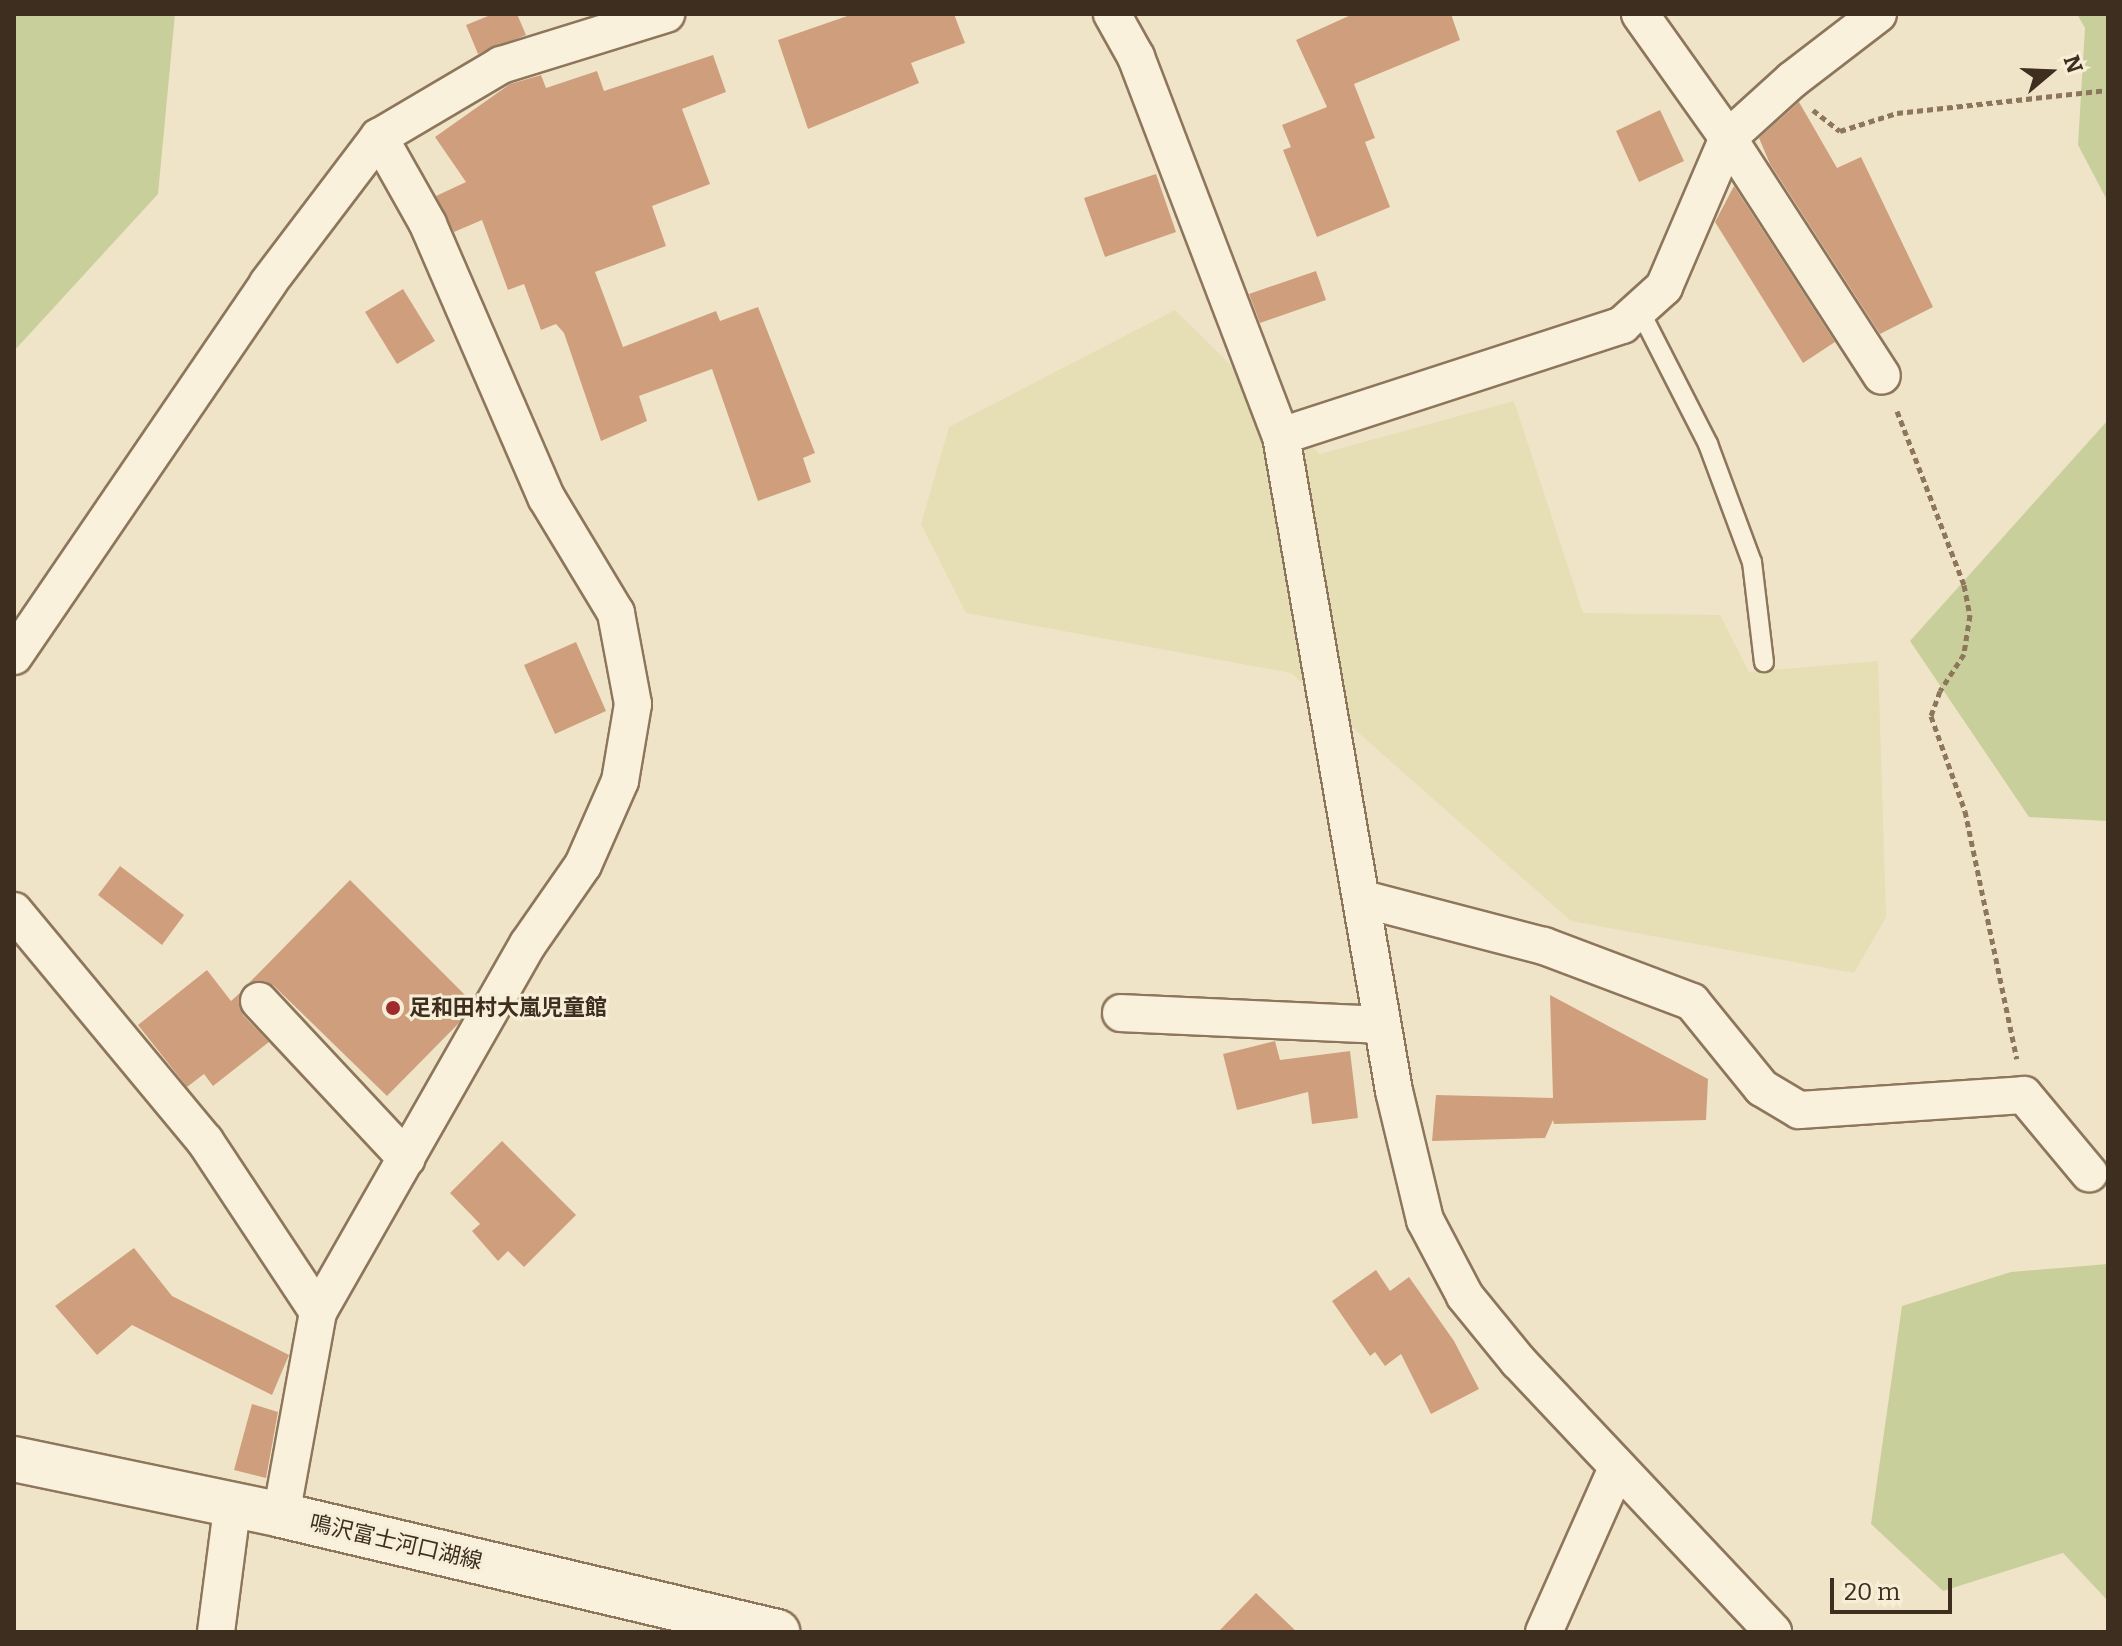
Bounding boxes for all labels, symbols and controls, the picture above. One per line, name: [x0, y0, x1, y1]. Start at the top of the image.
north arrow: [2010, 32, 2090, 112]
text: N: [2058, 52, 2089, 76]
place label: 足和田村大嵐児童館: [409, 995, 607, 1021]
marker: 足和田村大嵐児童館: [384, 999, 402, 1017]
street label: 鳴沢富士河口湖線: [307, 1509, 485, 1575]
scale bar: [1834, 1562, 1956, 1612]
text: 20 m: [1844, 1578, 1900, 1606]

